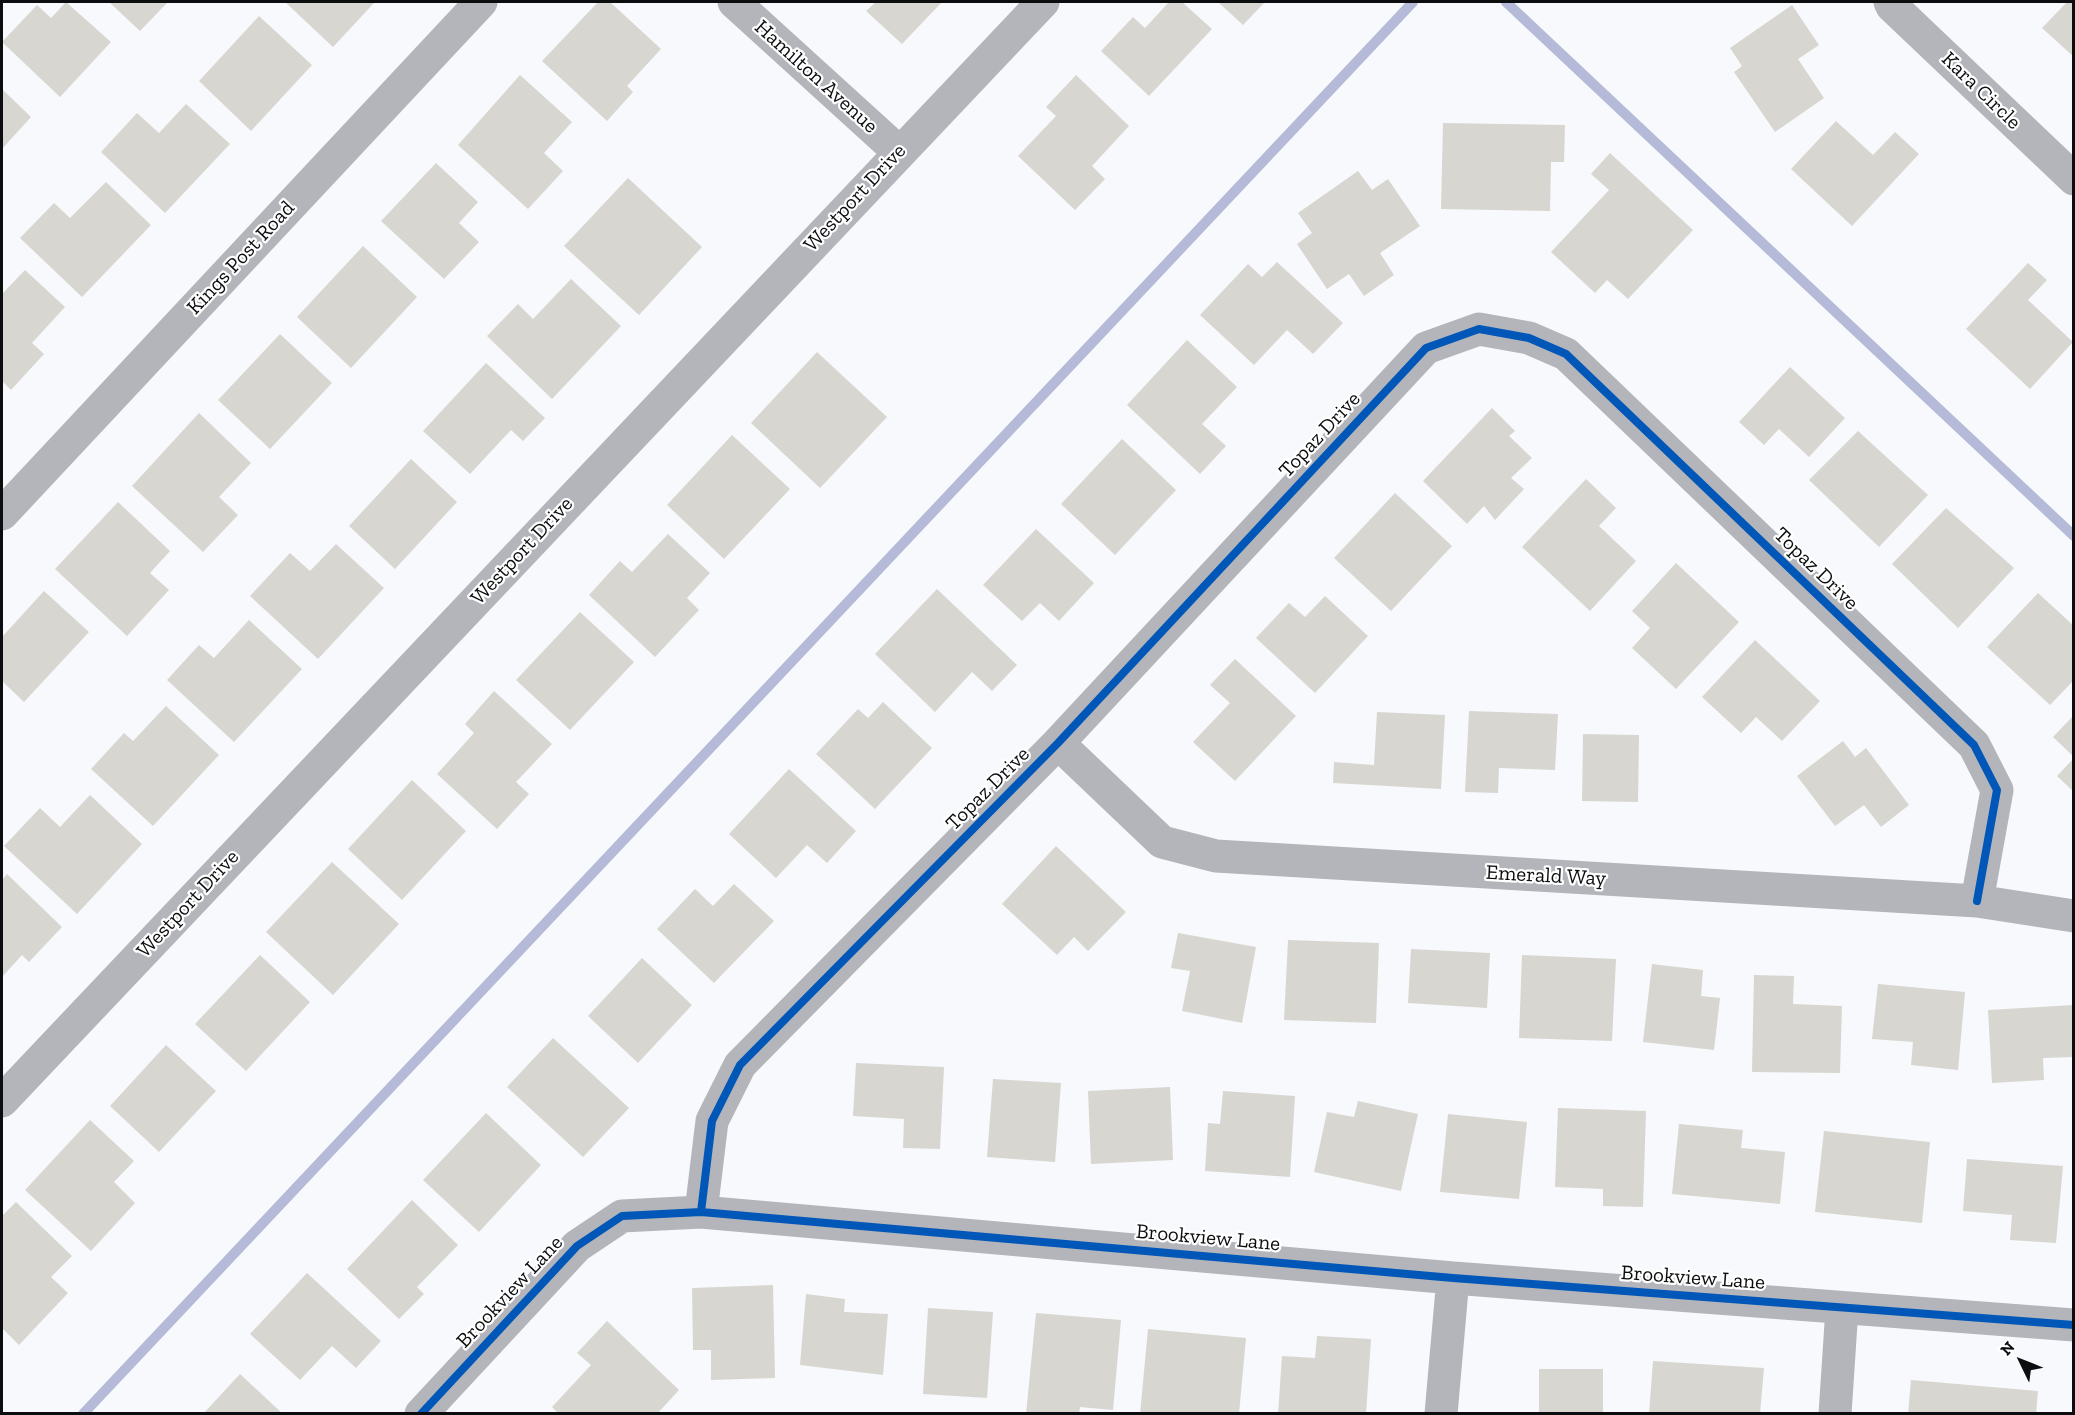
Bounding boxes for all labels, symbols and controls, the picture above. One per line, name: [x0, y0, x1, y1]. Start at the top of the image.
street label: Hamilton Avenue: [749, 15, 883, 139]
street label: Kara Circle: [1936, 47, 2026, 135]
street label: Westport Drive: [799, 139, 911, 257]
street label: Kings Post Road: [182, 196, 300, 320]
street label: Topaz Drive: [1274, 387, 1366, 483]
street label: Westport Drive: [466, 492, 578, 610]
street label: Topaz Drive: [1768, 522, 1864, 616]
street label: Topaz Drive: [941, 742, 1035, 836]
street label: Westport Drive: [132, 845, 244, 963]
street label: Emerald Way: [1485, 860, 1607, 892]
street label: Brookview Lane: [1135, 1219, 1281, 1257]
street label: Brookview Lane: [451, 1231, 569, 1353]
street label: Brookview Lane: [1620, 1260, 1766, 1296]
north arrow: [1991, 1331, 2051, 1391]
text: N: [1996, 1337, 2019, 1359]

